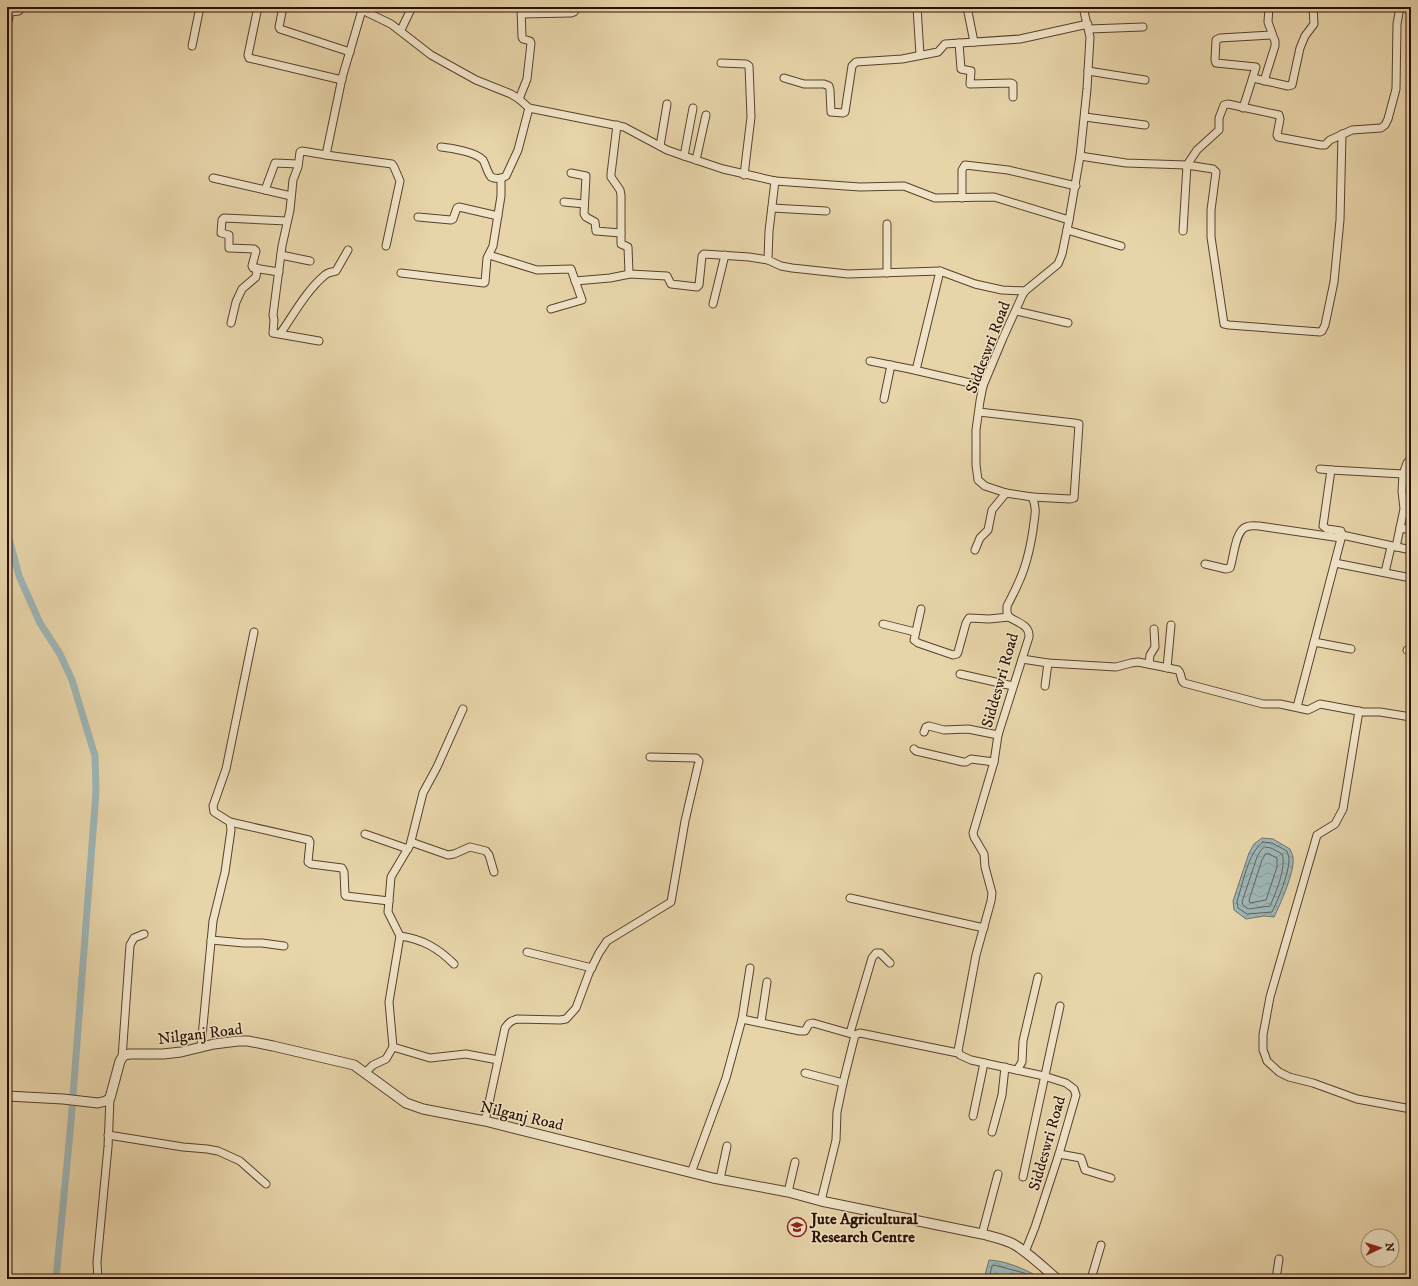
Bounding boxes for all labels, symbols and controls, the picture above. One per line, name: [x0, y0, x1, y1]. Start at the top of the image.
street label: Siddeswri Road: [961, 298, 1015, 396]
street label: Siddeswri Road: [977, 631, 1023, 730]
street label: Nilganj Road: [157, 1019, 244, 1049]
street label: Siddeswri Road: [1024, 1094, 1070, 1193]
street label: Nilganj Road: [478, 1097, 565, 1135]
place label: Jute Agricultural Research Centre: [809, 1209, 919, 1247]
school or university icon: Jute Agricultural Research Centre: [786, 1216, 808, 1238]
north arrow: [1360, 1228, 1400, 1268]
text: N: [1382, 1242, 1396, 1252]

